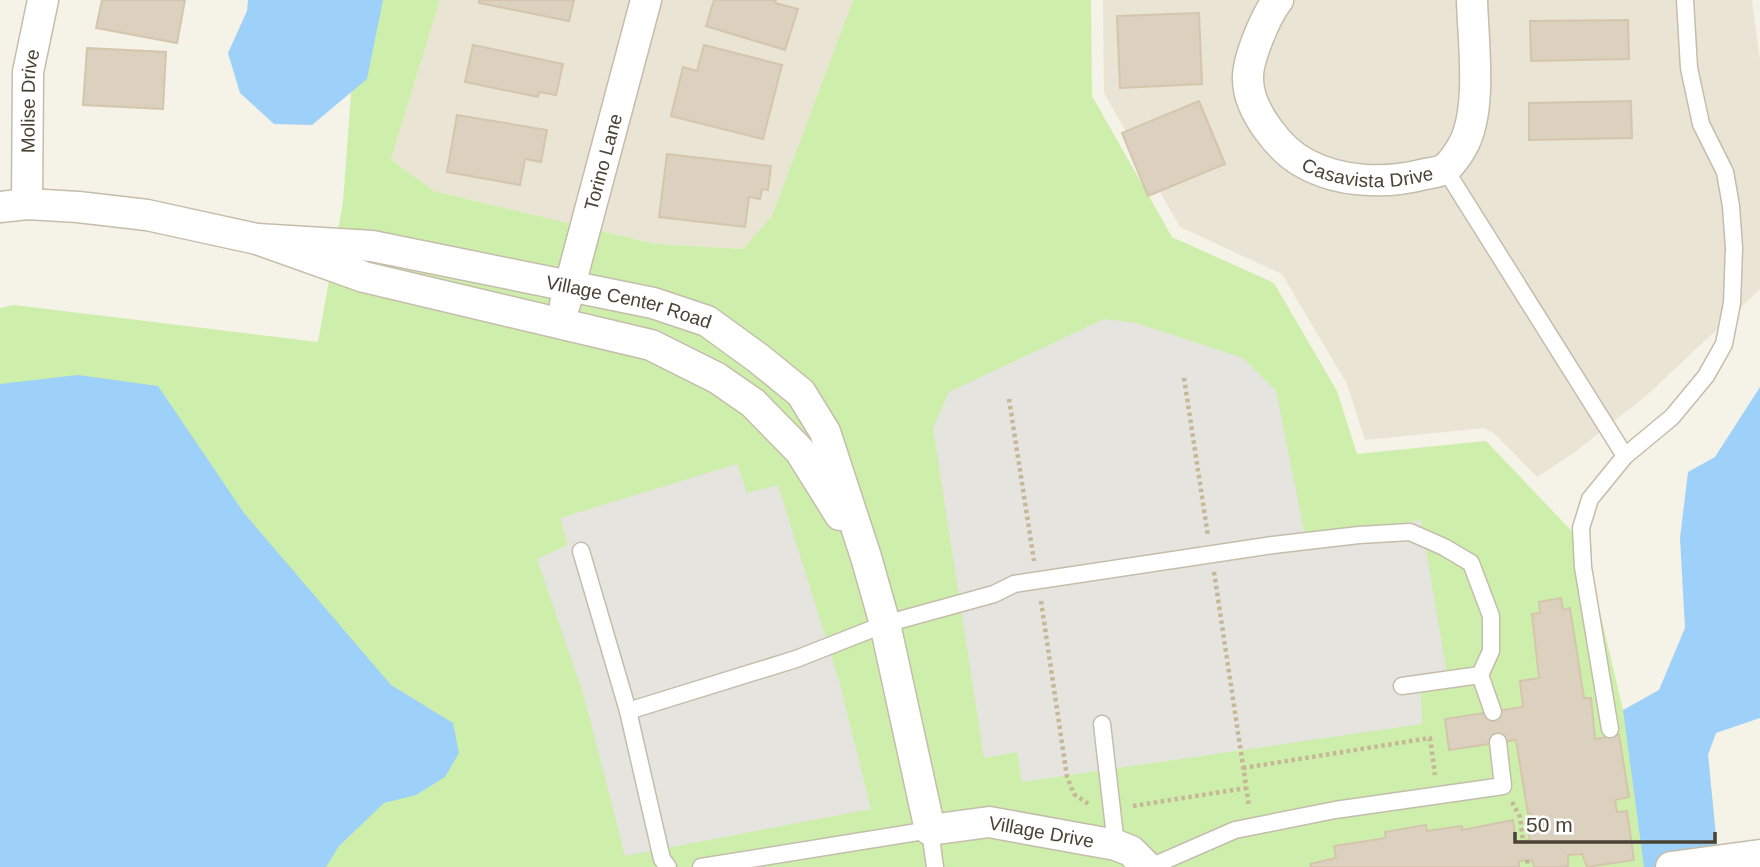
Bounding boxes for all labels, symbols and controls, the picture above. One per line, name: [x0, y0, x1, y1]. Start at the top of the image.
street label: Molise Drive: [17, 47, 44, 153]
street label: Torino Lane: [580, 111, 626, 213]
street label: Casavista Drive: [1299, 154, 1435, 191]
street label: Village Center Road: [544, 272, 714, 333]
scale bar: [1515, 800, 1714, 844]
street label: Village Drive: [987, 812, 1096, 852]
text: 50 m: [1526, 813, 1573, 836]

